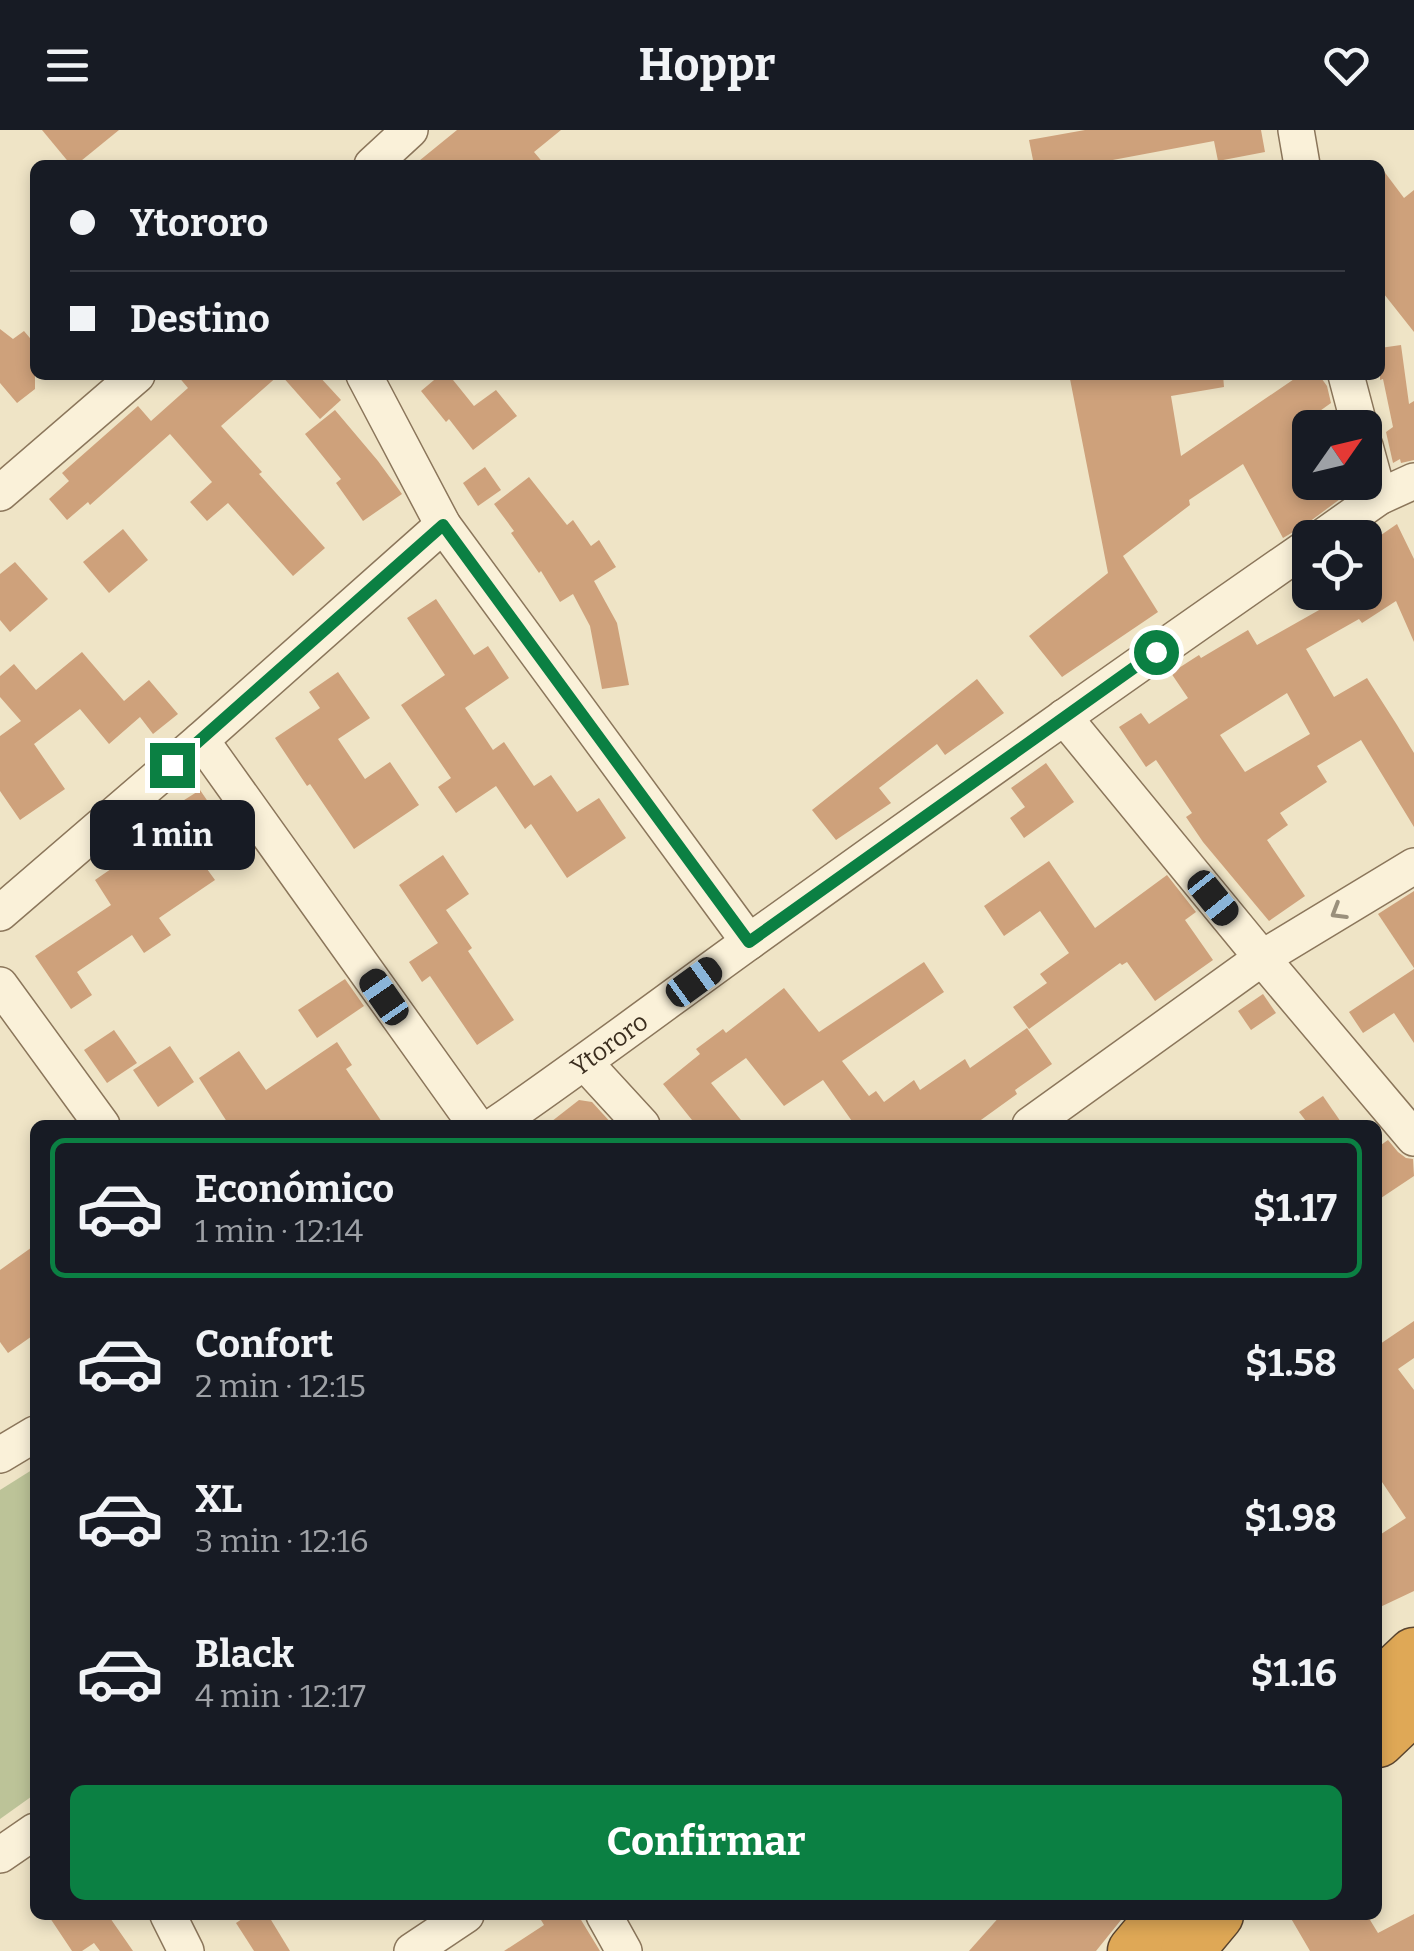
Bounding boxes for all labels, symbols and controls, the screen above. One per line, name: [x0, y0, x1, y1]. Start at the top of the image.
icon: menu: [40, 38, 95, 93]
text: Hoppr: [639, 38, 775, 92]
icon: heart: [1319, 38, 1374, 93]
text: Ytororo: [130, 200, 268, 246]
text: Destino: [130, 296, 270, 342]
north arrow: [1292, 410, 1382, 500]
map controls: [1292, 410, 1382, 610]
button: locate: [1292, 520, 1382, 610]
route start: [1134, 630, 1179, 675]
route end: [150, 743, 195, 788]
callout: 1 min: [90, 800, 254, 870]
text: 1 min: [132, 816, 213, 854]
car: [1182, 865, 1244, 931]
one-way arrow: [1331, 900, 1349, 919]
car: [661, 952, 727, 1012]
car: [355, 964, 413, 1030]
street label: Ytororo: [565, 1007, 654, 1083]
icon: car: [75, 1163, 165, 1253]
text: Económico: [195, 1166, 394, 1212]
text: $1.17: [1253, 1185, 1337, 1231]
text: 1 min · 12:14: [195, 1212, 363, 1250]
icon: car: [75, 1318, 165, 1408]
text: Confort: [195, 1321, 333, 1367]
text: $1.58: [1245, 1340, 1337, 1386]
text: 2 min · 12:15: [195, 1367, 366, 1405]
icon: car: [75, 1473, 165, 1563]
text: XL: [195, 1476, 242, 1522]
text: $1.98: [1244, 1495, 1337, 1541]
text: 3 min · 12:16: [195, 1522, 368, 1560]
icon: car: [75, 1628, 165, 1718]
text: Black: [195, 1631, 294, 1677]
text: $1.16: [1250, 1650, 1337, 1696]
text: 4 min · 12:17: [195, 1677, 366, 1715]
button: Confirmar: [70, 1785, 1342, 1900]

